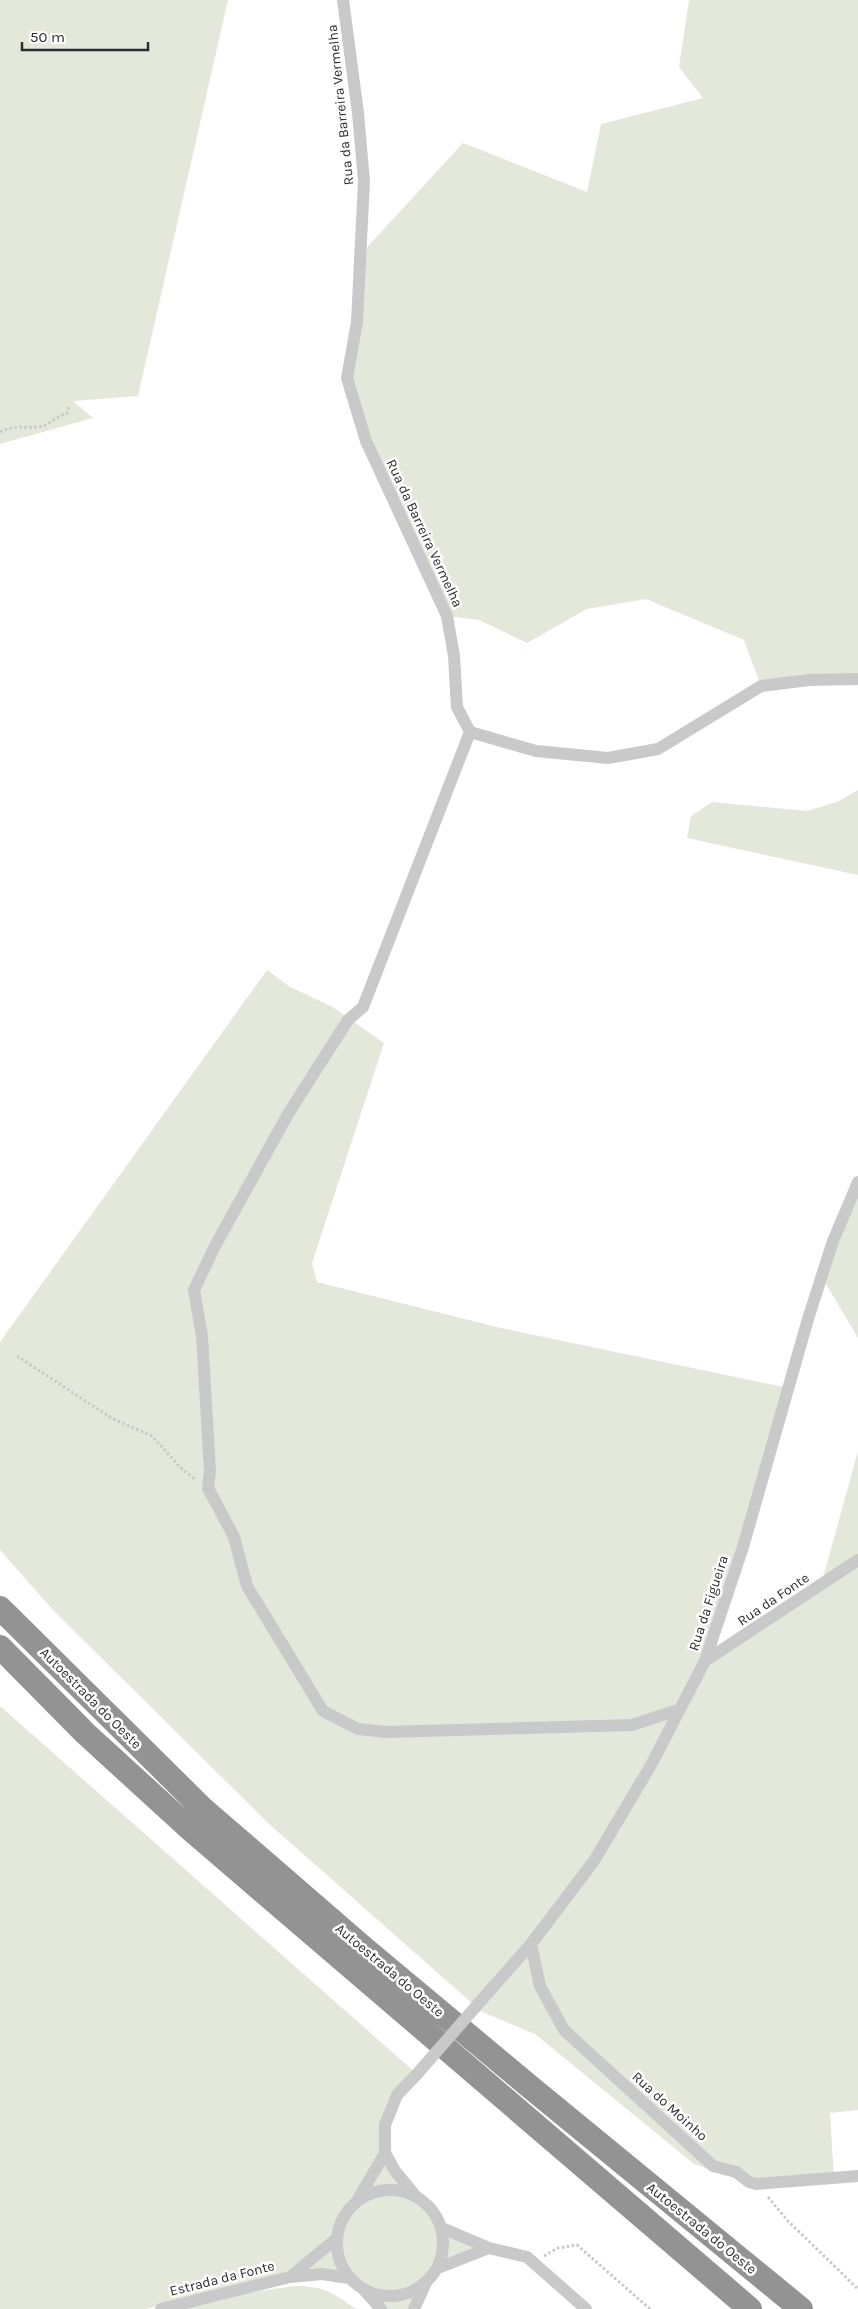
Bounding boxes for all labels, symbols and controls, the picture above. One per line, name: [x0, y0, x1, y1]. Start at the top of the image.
scale bar: [22, 20, 149, 52]
street label: Rua da Barreira Vermelha: [324, 24, 357, 186]
text: 50 m: [30, 28, 65, 46]
street label: Rua da Barreira Vermelha: [383, 456, 466, 610]
street label: Rua da Figueira: [685, 1553, 732, 1653]
street label: Rua da Fonte: [734, 1569, 812, 1630]
street label: Autoestrada do Oeste: [36, 1644, 145, 1753]
street label: Autoestrada do Oeste: [332, 1920, 447, 2021]
street label: Rua do Moinho: [628, 2068, 711, 2145]
street label: Autoestrada do Oeste: [643, 2179, 760, 2278]
street label: Estrada da Fonte: [168, 2257, 276, 2300]

